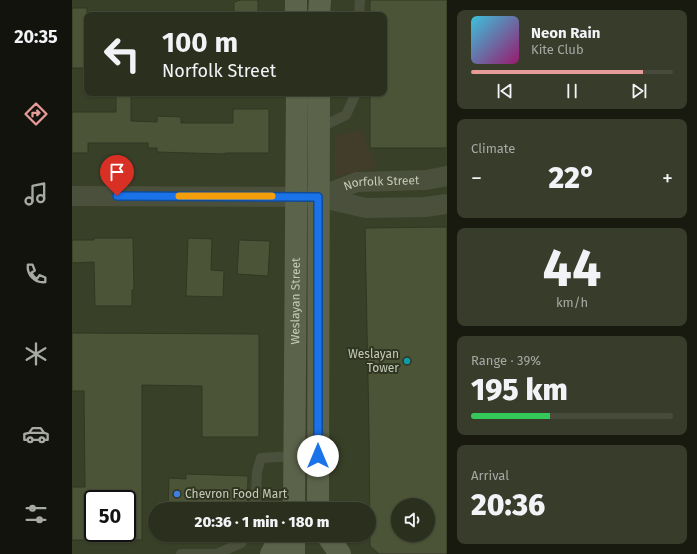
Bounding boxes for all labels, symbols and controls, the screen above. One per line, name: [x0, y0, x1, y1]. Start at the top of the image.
text: Neon Rain: [531, 24, 600, 42]
text: 20:35: [14, 26, 58, 48]
text: 100 m: [162, 26, 238, 59]
icon: left: [96, 28, 148, 80]
text: Kite Club: [531, 42, 584, 57]
text: Norfolk Street: [162, 60, 276, 82]
icon: previous: [494, 80, 516, 102]
icon: pause: [561, 80, 583, 102]
icon: next: [628, 80, 650, 102]
icon: directions: [22, 100, 50, 128]
text: Climate: [471, 141, 515, 156]
pin: [100, 155, 134, 196]
text: 22°: [549, 160, 596, 196]
icon: arrive: [106, 161, 128, 183]
text: −: [471, 165, 482, 192]
text: +: [662, 165, 673, 192]
street label: Norfolk Street: [341, 173, 420, 194]
icon: music: [22, 180, 50, 208]
text: 44: [543, 237, 601, 300]
street label: Weslayan Street: [288, 257, 303, 344]
icon: phone: [22, 260, 50, 288]
text: km/h: [556, 295, 588, 310]
icon: climate: [22, 340, 50, 368]
place label: Weslayan Tower: [348, 347, 399, 375]
text: Range · 39%: [471, 353, 541, 368]
marker: Weslayan Tower: [402, 356, 412, 366]
text: 195 km: [471, 372, 568, 408]
icon: car: [22, 420, 50, 448]
position arrow: [297, 435, 339, 477]
text: Arrival: [471, 468, 509, 483]
place label: Chevron Food Mart: [185, 487, 288, 501]
text: 20:36: [471, 487, 545, 523]
marker: Chevron Food Mart: [172, 489, 182, 499]
speed limit sign: 50: [84, 490, 136, 542]
map controls: [391, 498, 435, 542]
button: sound: [391, 498, 435, 542]
icon: filters: [22, 500, 50, 528]
text: 20:36 · 1 min · 180 m: [195, 513, 329, 531]

